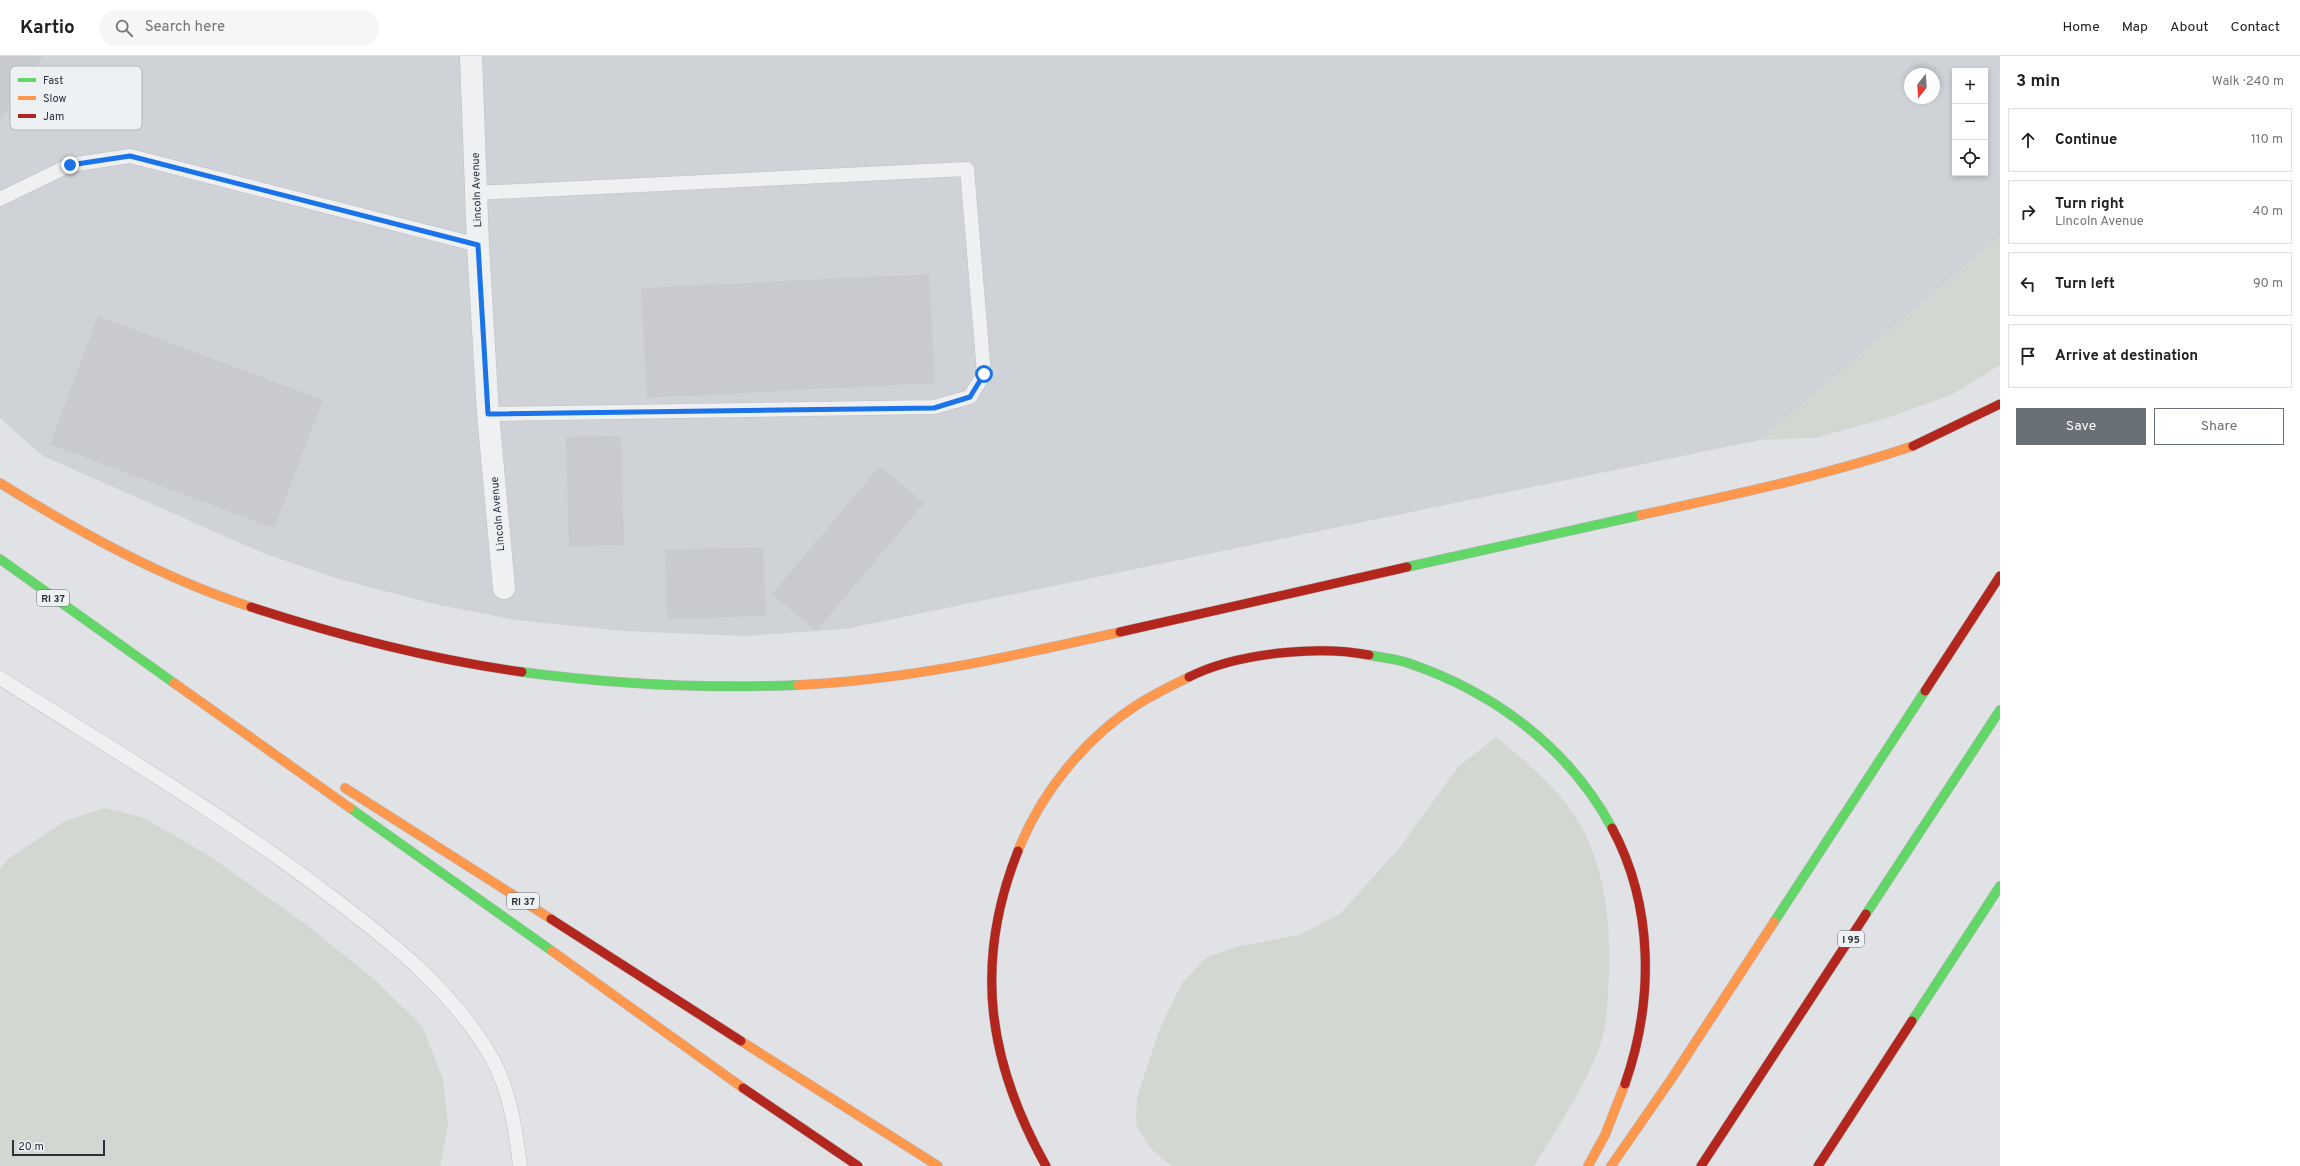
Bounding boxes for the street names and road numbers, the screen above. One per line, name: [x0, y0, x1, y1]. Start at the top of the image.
street label: Lincoln Avenue: [469, 152, 485, 228]
street label: Lincoln Avenue: [488, 476, 508, 552]
road number: RI 37: [37, 590, 69, 606]
road number: RI 37: [507, 893, 539, 909]
road number: I 95: [1838, 931, 1864, 947]

